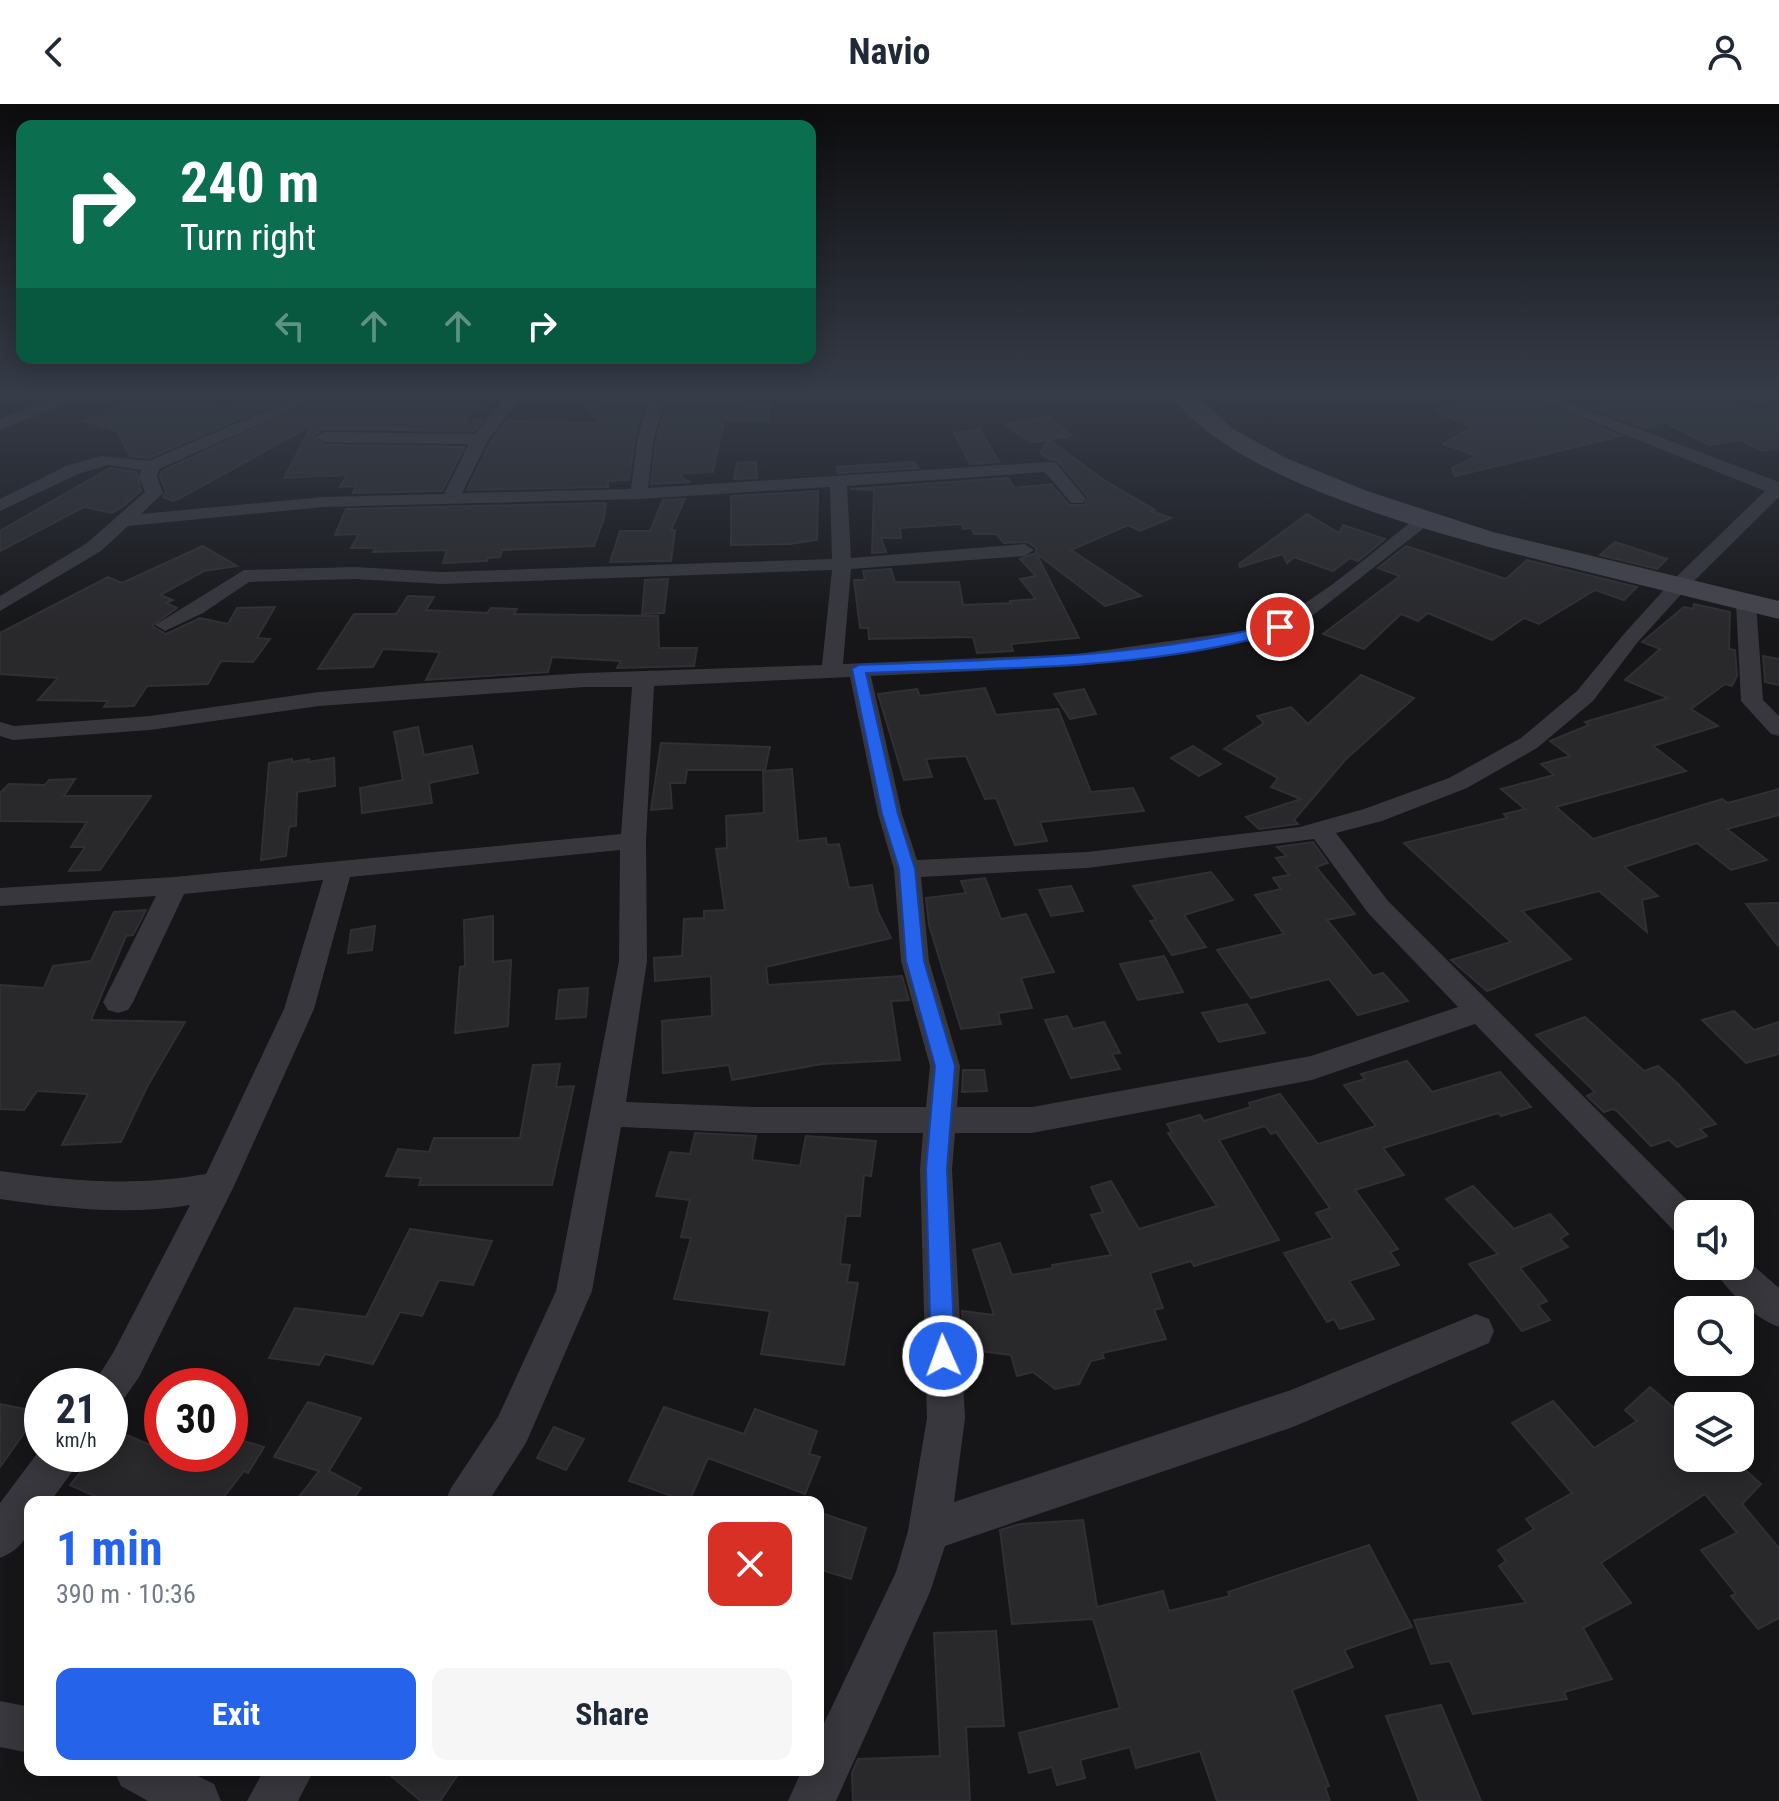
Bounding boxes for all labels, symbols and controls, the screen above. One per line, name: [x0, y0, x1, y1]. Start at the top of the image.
icon: back: [32, 30, 76, 74]
icon: person: [1703, 30, 1747, 74]
text: Navio: [849, 31, 930, 73]
text: 240 m: [180, 150, 319, 216]
icon: right: [48, 152, 152, 256]
text: Turn right: [180, 217, 316, 259]
icon: left: [268, 304, 312, 348]
icon: ahead: [352, 304, 396, 348]
icon: ahead: [436, 304, 480, 348]
icon: right: [520, 304, 564, 348]
pin: [1246, 593, 1314, 661]
icon: arrive: [1258, 605, 1302, 649]
map controls: [1674, 1200, 1754, 1472]
button: sound: [1674, 1200, 1754, 1280]
button: search: [1674, 1296, 1754, 1376]
position arrow: [901, 1314, 985, 1398]
speed limit sign: 30: [144, 1368, 248, 1472]
text: 21: [56, 1386, 96, 1433]
button: layers: [1674, 1392, 1754, 1472]
text: km/h: [55, 1428, 97, 1452]
text: 1 min: [56, 1520, 163, 1577]
button: close: [708, 1522, 792, 1606]
text: 390 m · 10:36: [56, 1579, 196, 1609]
button: Exit: [56, 1668, 416, 1760]
button: Share: [432, 1668, 792, 1760]

